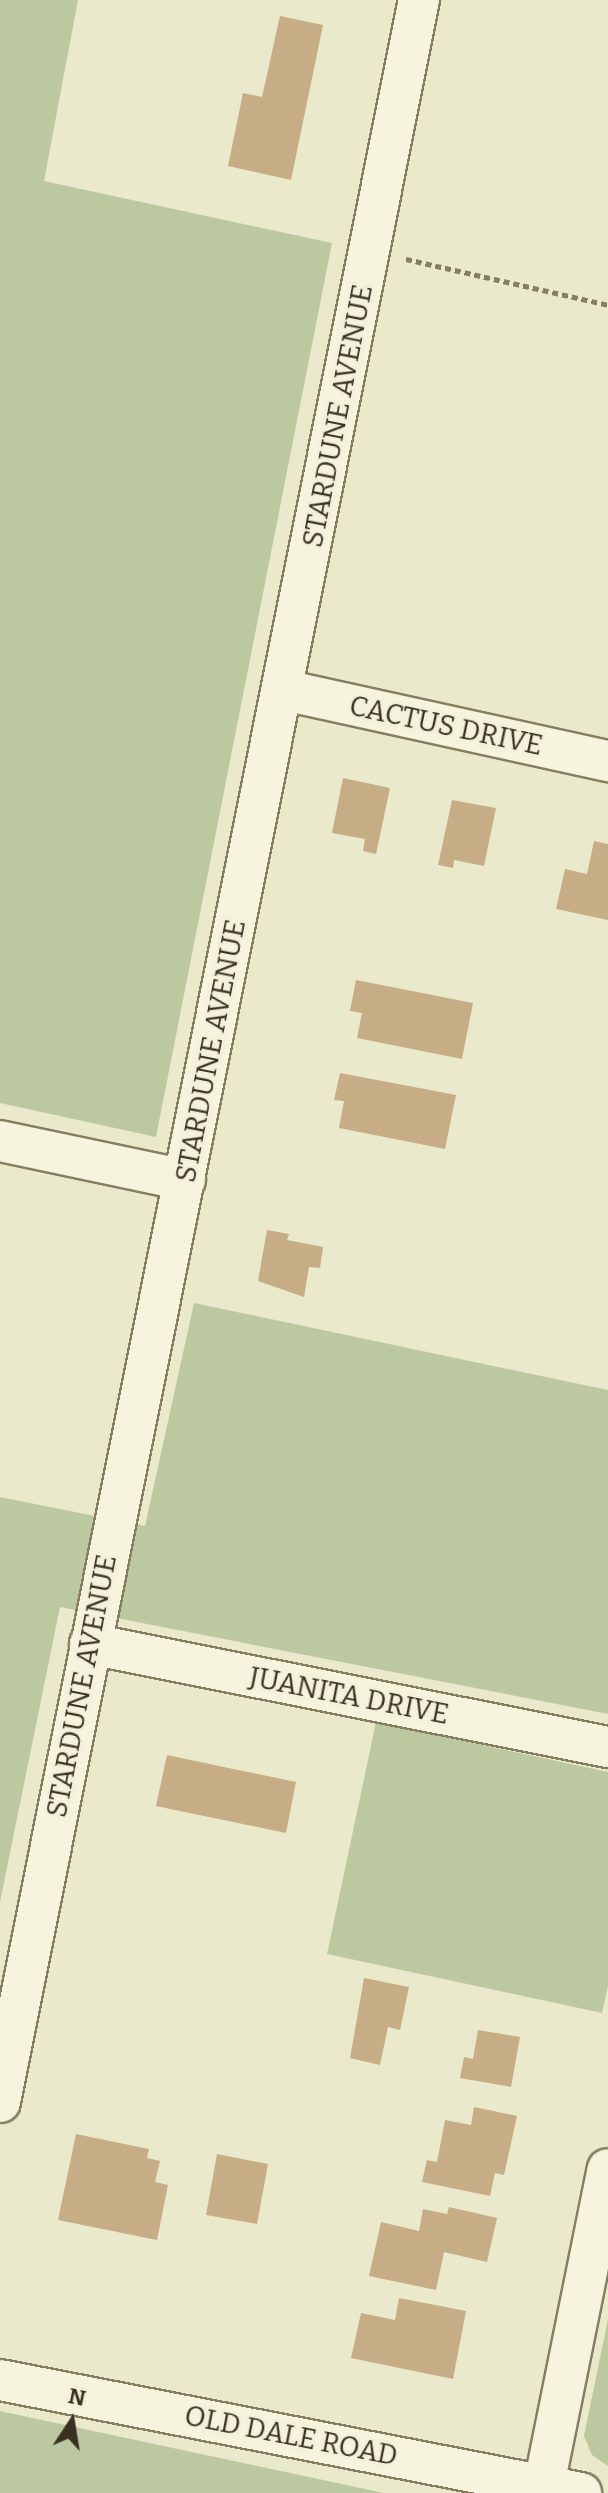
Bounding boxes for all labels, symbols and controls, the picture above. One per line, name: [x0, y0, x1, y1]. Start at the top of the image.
street label: STARDUNE AVENUE: [296, 282, 380, 550]
street label: CACTUS DRIVE: [346, 689, 546, 763]
street label: STARDUNE AVENUE: [169, 917, 253, 1185]
street label: STARDUNE AVENUE: [40, 1552, 124, 1820]
street label: JUANITA DRIVE: [246, 1660, 452, 1732]
north arrow: [32, 2381, 112, 2461]
text: N: [66, 2382, 88, 2412]
street label: OLD DALE ROAD: [182, 2399, 400, 2473]

